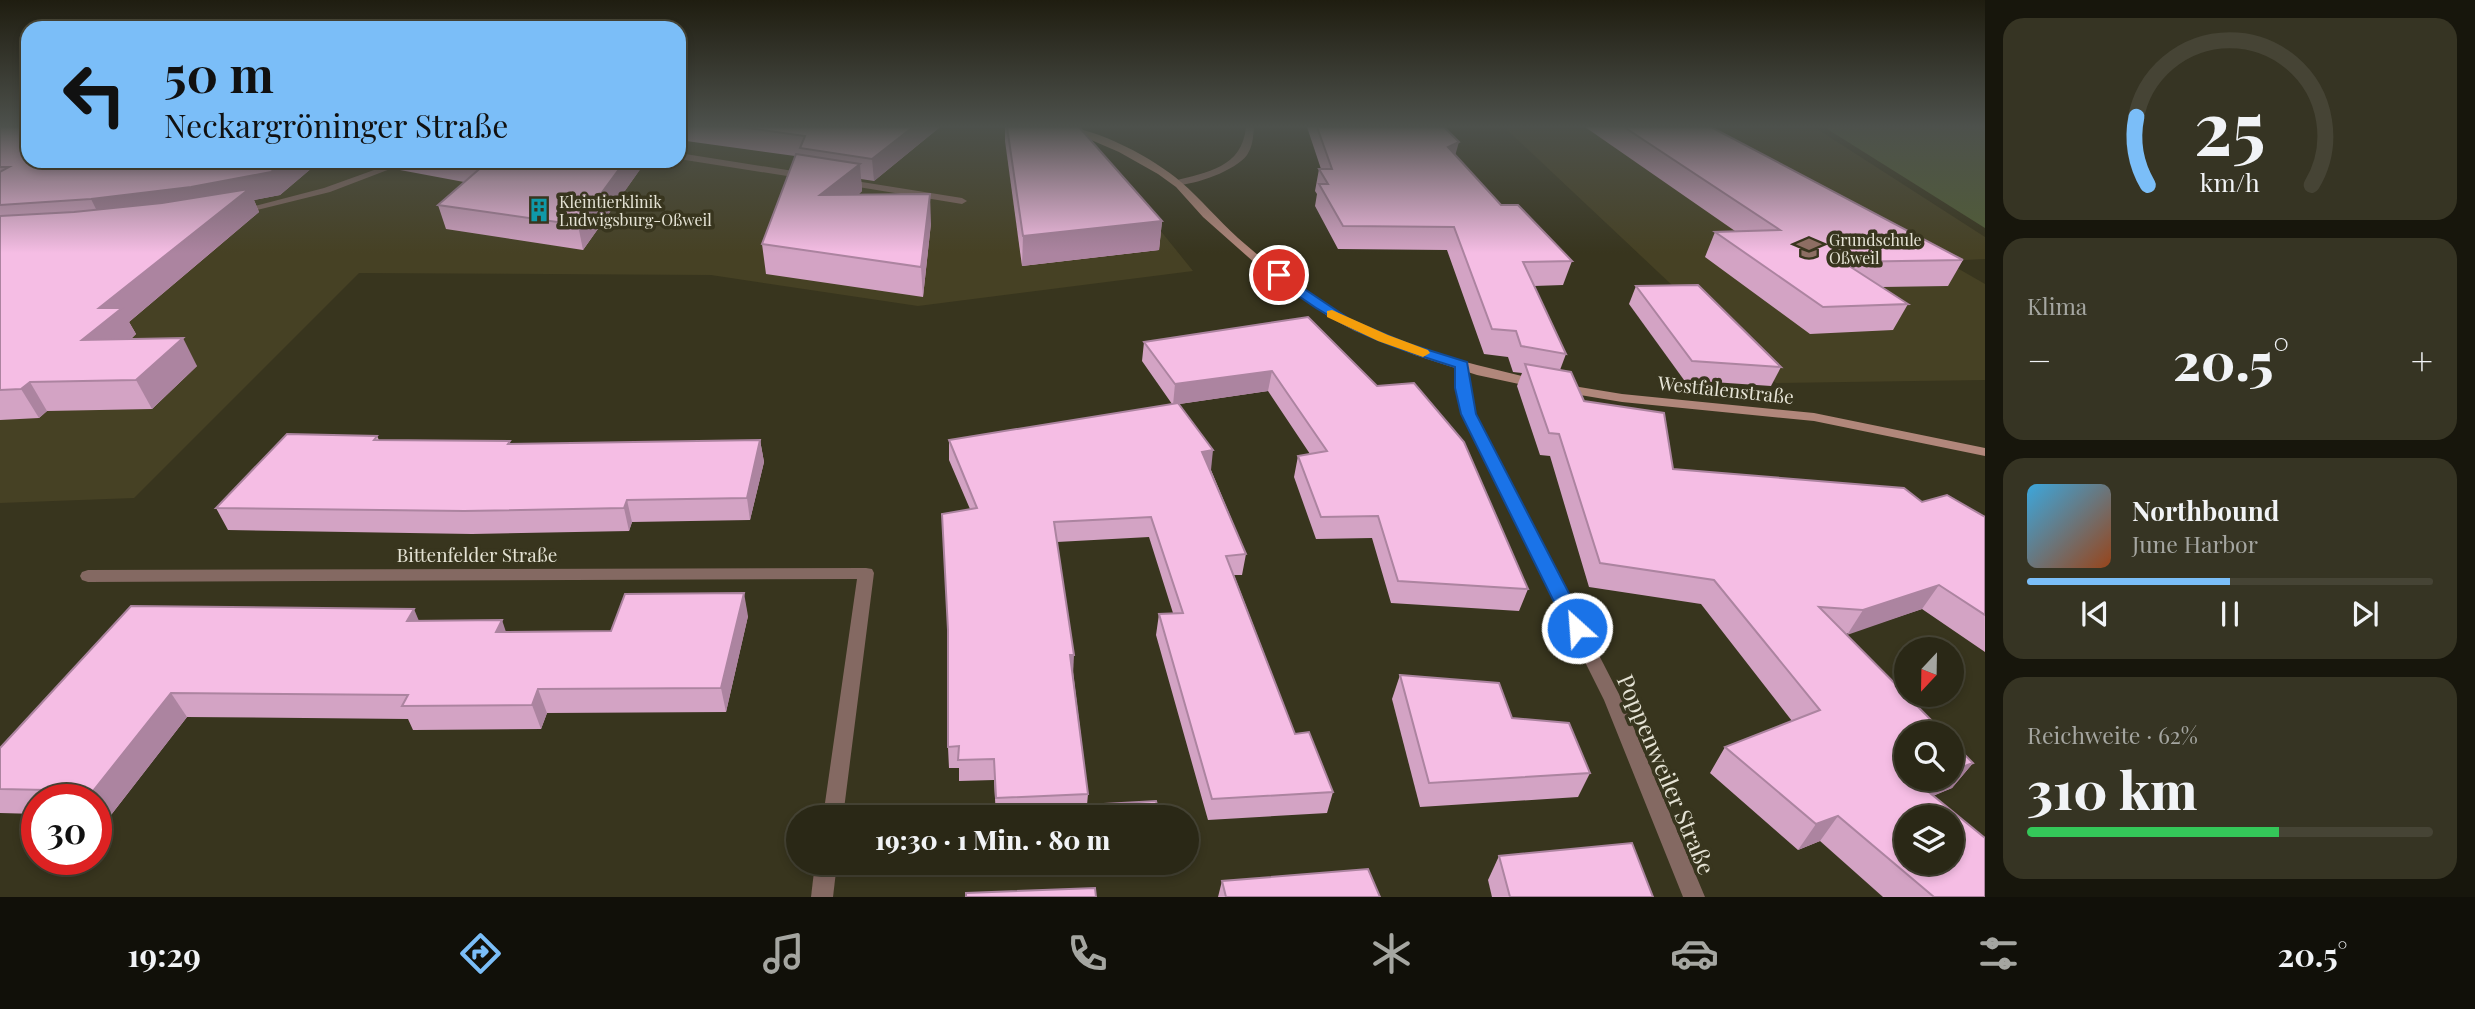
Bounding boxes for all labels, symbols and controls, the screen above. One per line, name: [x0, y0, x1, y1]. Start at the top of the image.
text: 50 m: [164, 40, 274, 105]
icon: left: [49, 49, 140, 140]
text: 25: [2194, 76, 2266, 173]
text: Neckargröninger Straße: [164, 103, 508, 146]
text: km/h: [2200, 165, 2260, 198]
place label: Kleintierklinik Ludwigsburg-Oßweil: [559, 191, 712, 230]
building icon: Kleintierklinik Ludwigsburg-Oßweil: [525, 196, 553, 224]
place label: Grundschule Oßweil: [1829, 229, 1922, 268]
school or university icon: Grundschule Oßweil: [1795, 234, 1823, 262]
pin: [1249, 245, 1309, 305]
icon: arrive: [1260, 256, 1298, 294]
text: Klima: [2027, 290, 2087, 321]
text: 20.5°: [2173, 325, 2289, 394]
text: −: [2027, 334, 2052, 385]
text: +: [2411, 334, 2433, 385]
street label: Westfalenstraße: [1656, 369, 1795, 409]
text: Northbound: [2132, 493, 2279, 528]
text: June Harbor: [2132, 528, 2258, 559]
street label: Bittenfelder Straße: [397, 541, 557, 567]
position arrow: [1540, 591, 1614, 665]
icon: previous: [2076, 595, 2114, 633]
icon: pause: [2211, 595, 2249, 633]
icon: next: [2346, 595, 2384, 633]
north arrow: [1894, 637, 1964, 707]
map controls: [1894, 637, 1964, 875]
street label: Poppenweiler Straße: [1611, 669, 1723, 879]
text: Reichweite · 62%: [2027, 719, 2198, 750]
button: search: [1894, 721, 1964, 791]
text: 310 km: [2027, 754, 2197, 823]
speed limit sign: 30: [21, 784, 112, 875]
button: layers: [1894, 805, 1964, 875]
text: 19:30 · 1 Min. · 80 m: [875, 822, 1110, 857]
icon: directions: [456, 929, 505, 978]
icon: music: [759, 929, 808, 978]
icon: phone: [1063, 929, 1112, 978]
icon: climate: [1367, 929, 1416, 978]
icon: car: [1670, 929, 1719, 978]
icon: filters: [1974, 929, 2023, 978]
text: 19:29: [127, 932, 201, 975]
text: 20.5°: [2277, 932, 2348, 975]

